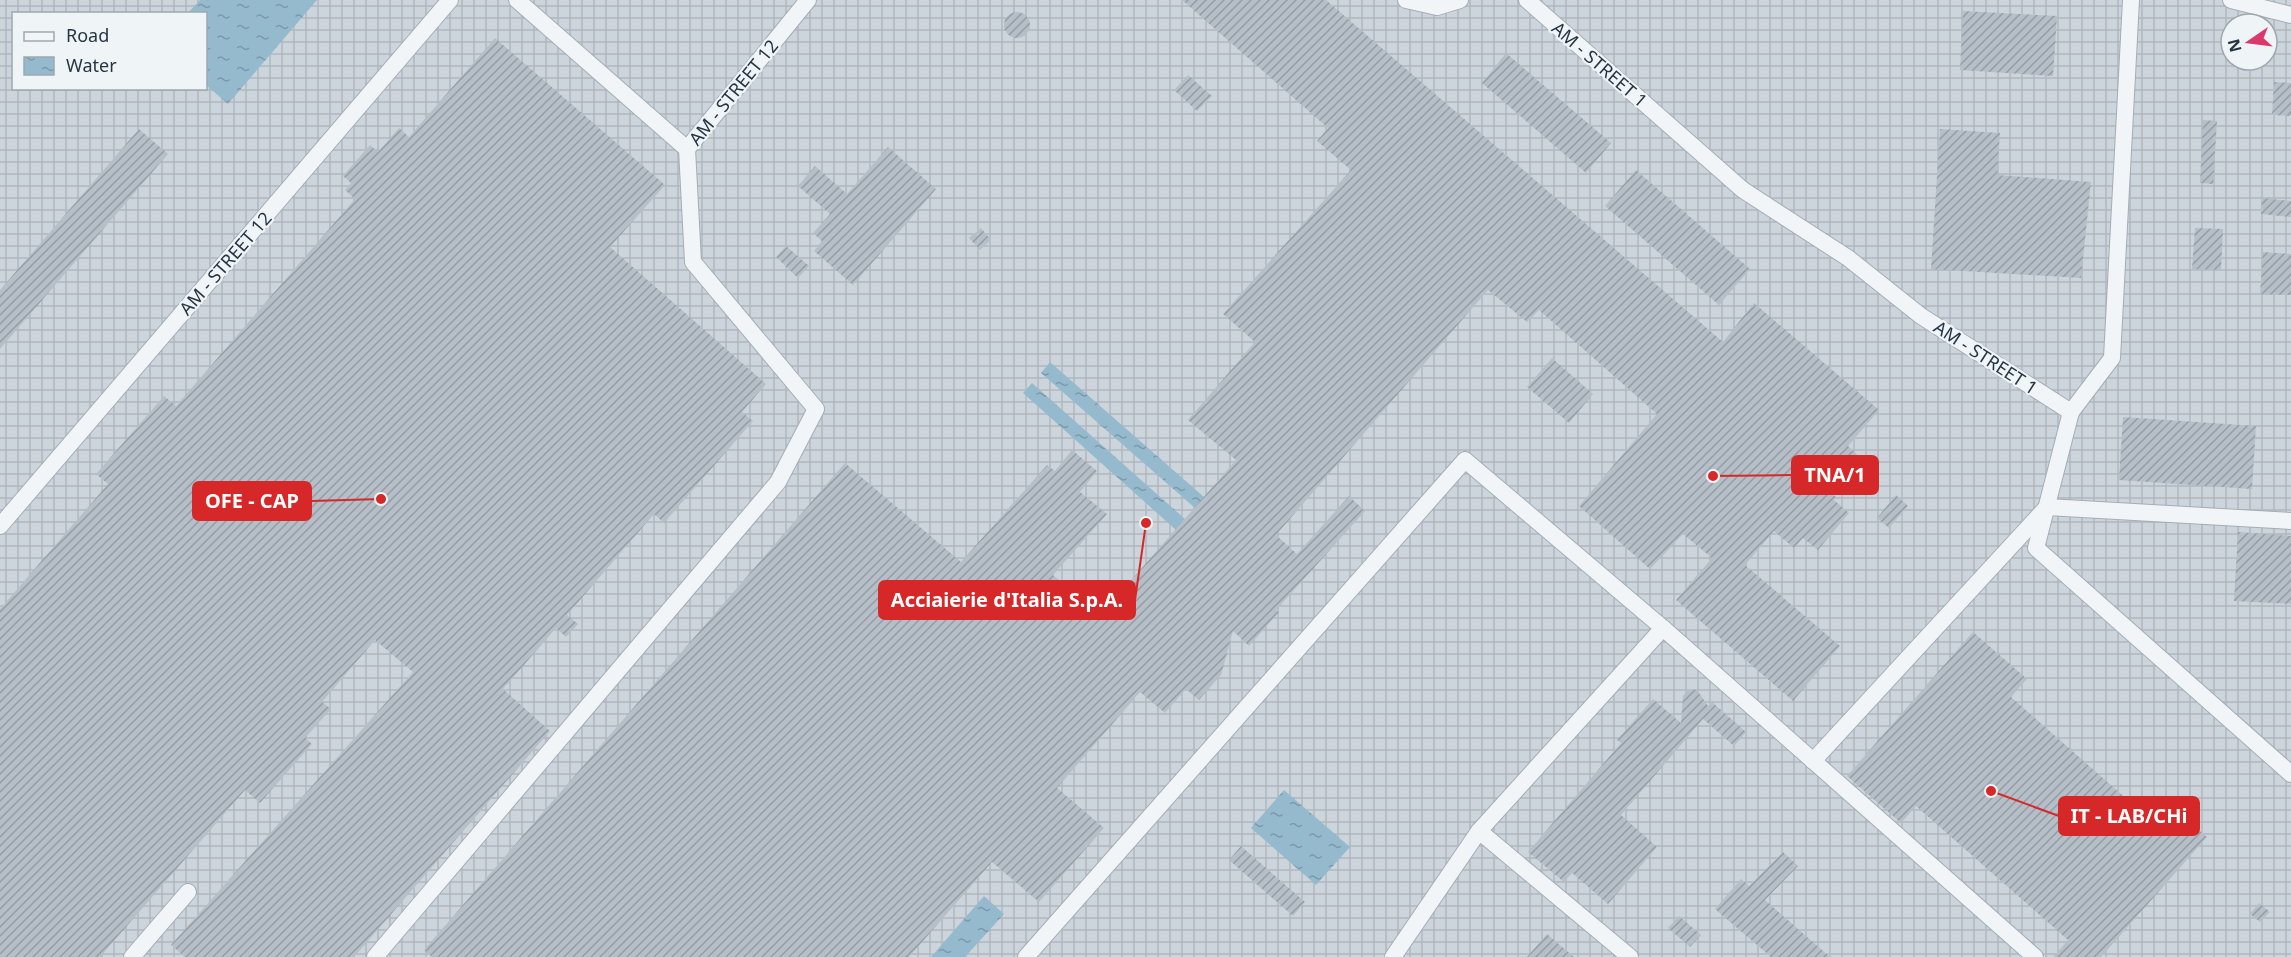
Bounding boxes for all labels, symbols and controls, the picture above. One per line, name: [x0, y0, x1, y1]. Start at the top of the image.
legend: [12, 12, 207, 90]
north arrow: [2219, 12, 2279, 72]
street label: AM - STREET 1: [1547, 16, 1653, 112]
text: Road: [66, 23, 109, 47]
street label: AM - STREET 12: [683, 34, 783, 150]
text: N: [2222, 37, 2247, 55]
text: Water: [66, 53, 117, 77]
street label: AM - STREET 12: [174, 206, 276, 320]
street label: AM - STREET 1: [1930, 315, 2042, 399]
callout: TNA/1: [1792, 456, 1878, 494]
text: TNA/1: [1804, 461, 1866, 488]
callout: OFE - CAP: [193, 482, 311, 520]
text: OFE - CAP: [205, 487, 299, 514]
callout: Acciaierie d'Italia S.p.A.: [879, 581, 1135, 619]
text: Acciaierie d'Italia S.p.A.: [891, 586, 1123, 613]
callout: IT - LAB/CHi: [2059, 797, 2199, 835]
text: IT - LAB/CHi: [2071, 802, 2187, 829]

